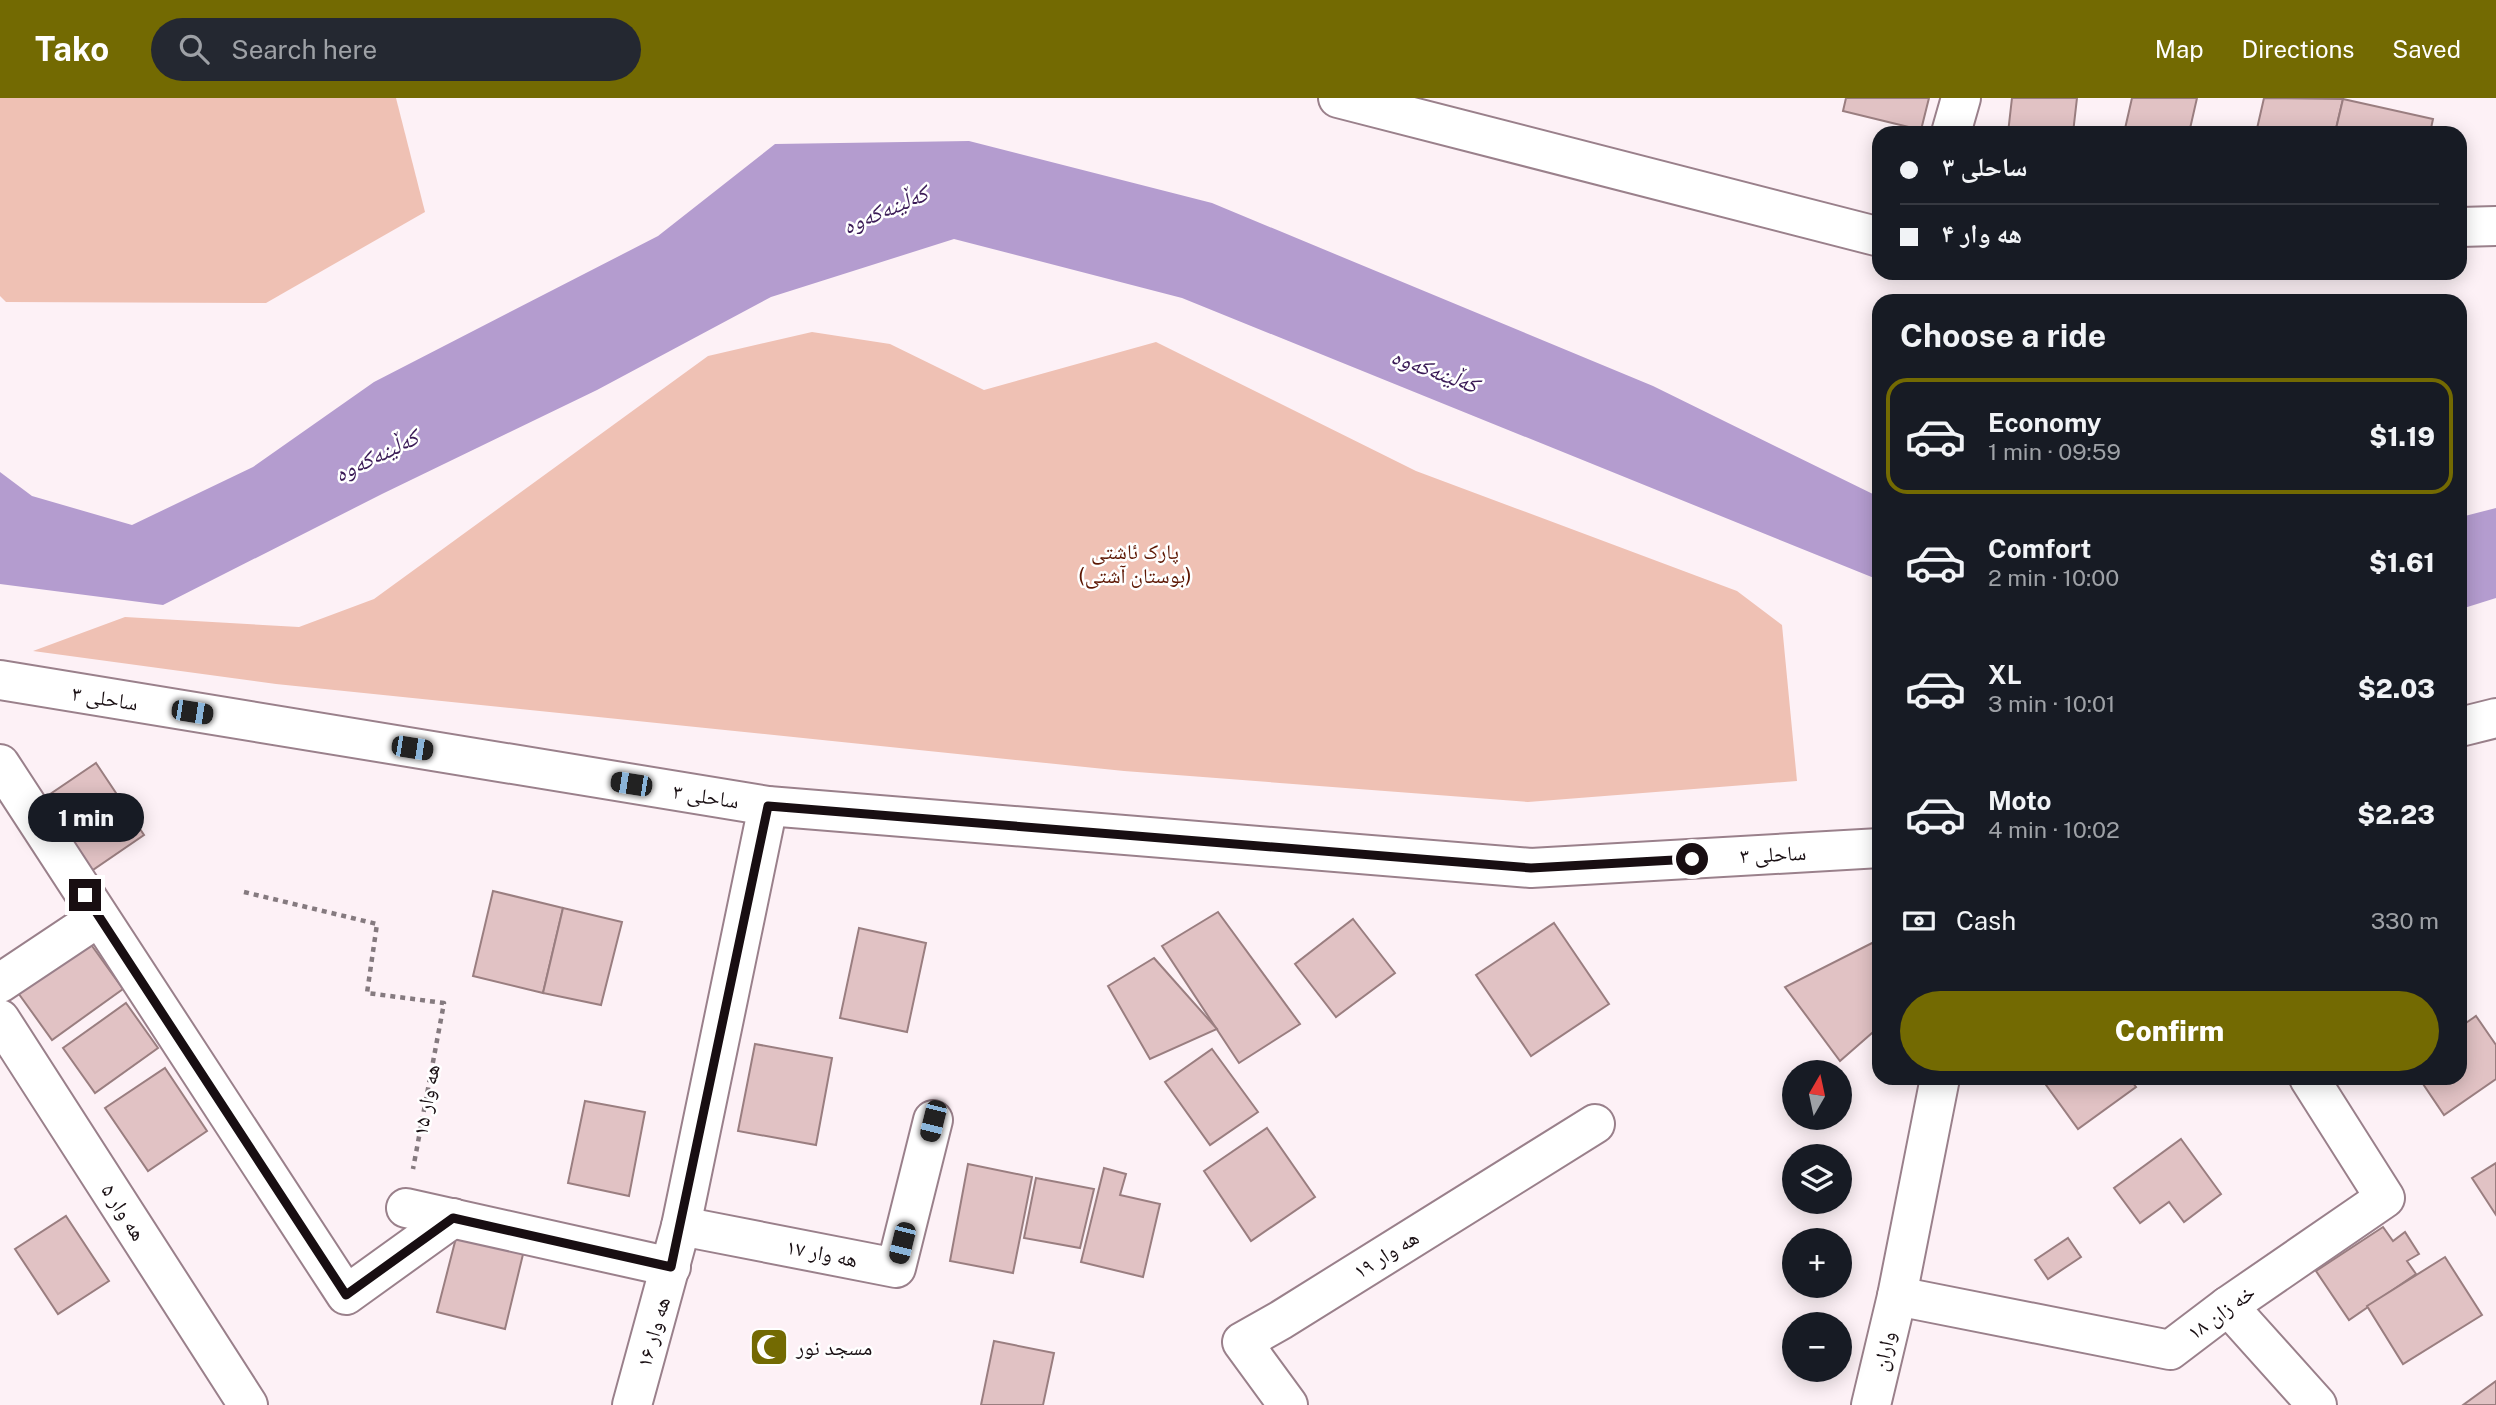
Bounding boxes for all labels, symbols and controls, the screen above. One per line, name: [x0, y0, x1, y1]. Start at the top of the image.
search box: [151, 18, 641, 81]
text: Tako: [35, 30, 109, 68]
icon: search: [175, 30, 213, 68]
text: Search here: [231, 34, 377, 65]
text: Map: [2155, 35, 2204, 63]
text: Directions: [2242, 35, 2354, 63]
text: Saved: [2392, 35, 2461, 63]
text: ساحلی ۳: [1942, 151, 2027, 182]
water label: کەڵینەکەوە: [838, 178, 935, 239]
text: هه وار ۴: [1942, 218, 2022, 249]
text: Choose a ride: [1900, 317, 2106, 354]
water label: کەڵینەکەوە: [1388, 342, 1485, 400]
icon: car: [1904, 405, 1967, 468]
text: Economy: [1988, 407, 2101, 438]
text: $1.19: [2369, 421, 2435, 452]
water label: کەڵینەکەوە: [329, 422, 426, 487]
text: 1 min · 09:59: [1988, 438, 2121, 465]
icon: car: [1904, 531, 1967, 594]
text: Comfort: [1988, 533, 2091, 564]
park label: پارک ئاشتی (بوستان آشتی): [1078, 539, 1192, 589]
text: $1.61: [2369, 547, 2435, 578]
text: 2 min · 10:00: [1988, 564, 2119, 591]
icon: car: [1904, 657, 1967, 720]
text: XL: [1988, 659, 2022, 690]
text: $2.03: [2358, 673, 2435, 704]
street label: ساحلی ۳: [70, 680, 140, 717]
text: 3 min · 10:01: [1988, 690, 2115, 717]
car: [170, 698, 215, 726]
car: [390, 734, 435, 762]
car: [609, 770, 654, 798]
street label: ساحلی ۳: [671, 778, 741, 815]
icon: car: [1904, 783, 1967, 846]
text: Moto: [1988, 785, 2051, 816]
callout: 1 min: [27, 794, 143, 842]
text: $2.23: [2357, 799, 2435, 830]
text: 1 min: [58, 804, 114, 831]
text: 4 min · 10:02: [1988, 816, 2120, 843]
street label: ساحلی ۳: [1739, 840, 1807, 869]
route start: [1676, 843, 1708, 875]
route end: [69, 879, 101, 911]
icon: cash: [1900, 902, 1938, 940]
text: Cash: [1956, 905, 2016, 936]
text: 330 m: [2371, 907, 2439, 934]
button: Confirm: [1900, 991, 2439, 1071]
north arrow: [1782, 1060, 1852, 1130]
map controls: [1782, 1060, 1852, 1382]
street label: هه وار ۱۵: [407, 1062, 445, 1138]
car: [918, 1098, 949, 1144]
button: layers: [1782, 1144, 1852, 1214]
street label: هه وار ۵: [96, 1179, 152, 1245]
car: [887, 1220, 918, 1266]
street label: هه وار ۱۹: [1349, 1224, 1423, 1284]
button: +: [1782, 1228, 1852, 1298]
street label: هه وار ۱۷: [784, 1234, 860, 1272]
street label: خه زان ۱۸: [2182, 1279, 2260, 1345]
street label: هه وار ۱۶: [631, 1294, 675, 1370]
button: −: [1782, 1312, 1852, 1382]
mosque icon: مسجد نور: [748, 1326, 790, 1368]
street label: واران: [1867, 1329, 1901, 1373]
place label: مسجد نور: [795, 1335, 872, 1360]

